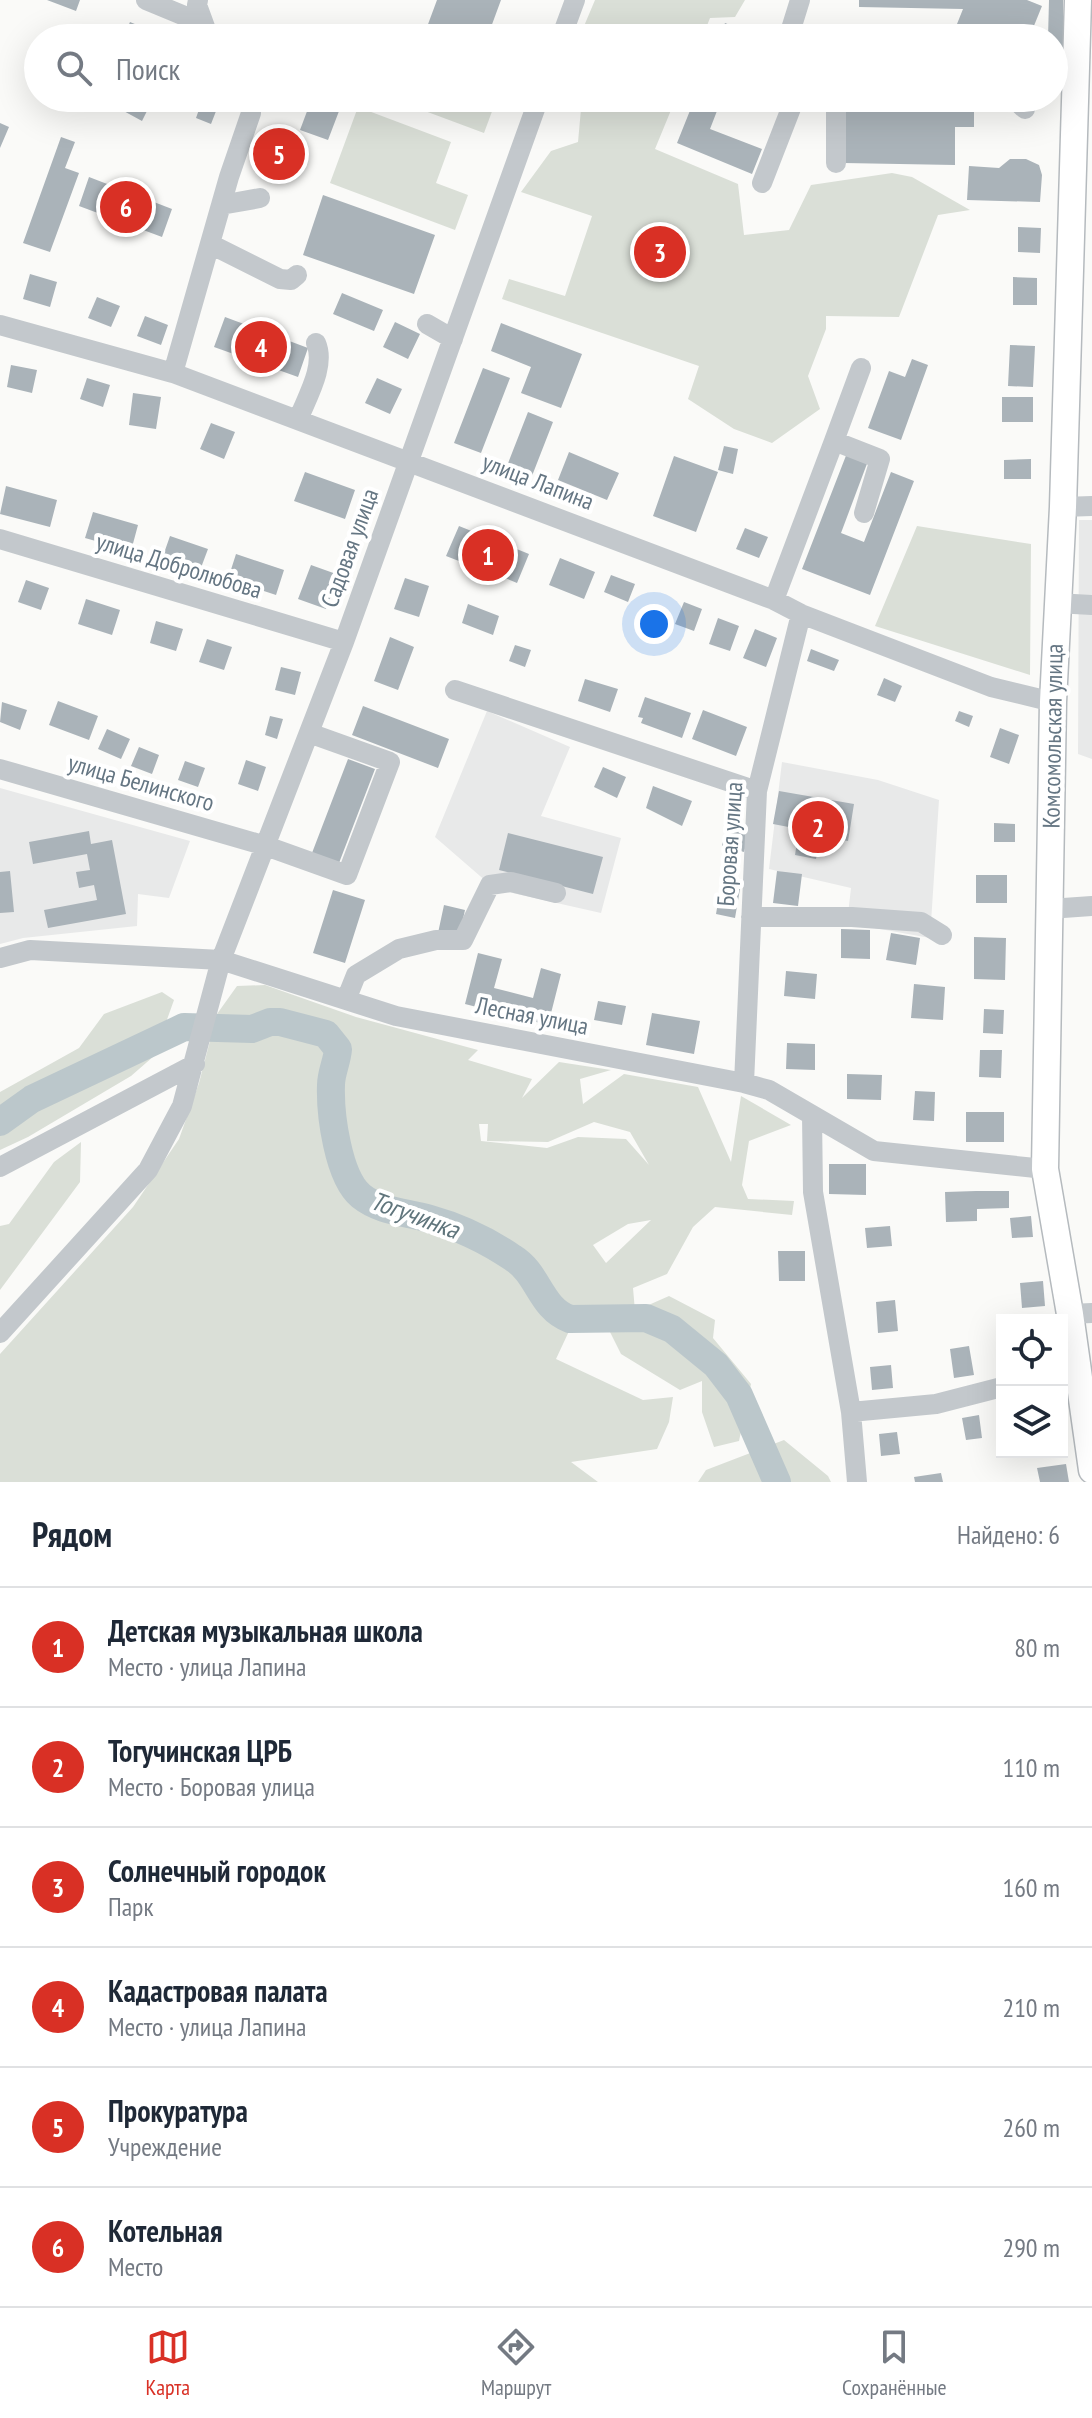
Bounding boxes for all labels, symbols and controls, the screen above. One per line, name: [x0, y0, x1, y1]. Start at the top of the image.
search box: [24, 24, 1068, 112]
icon: search: [52, 46, 96, 90]
text: Поиск: [116, 49, 180, 88]
pin: 5: [253, 124, 305, 184]
pin: 6: [100, 177, 152, 237]
pin: 3: [634, 222, 686, 282]
pin: 4: [235, 317, 287, 377]
street label: улица Лапина: [478, 446, 598, 517]
street label: Садовая улица: [314, 484, 385, 612]
pin: 1: [462, 525, 514, 585]
street label: улица Добролюбова: [92, 526, 266, 605]
your location: [634, 604, 674, 644]
street label: Комсомольская улица: [1035, 643, 1070, 829]
street label: улица Белинского: [65, 747, 218, 818]
street label: Боровая улица: [710, 781, 749, 907]
pin: 2: [792, 797, 844, 857]
street label: Лесная улица: [472, 989, 591, 1042]
water label: Тогучинка: [367, 1183, 465, 1246]
map controls: [996, 1314, 1068, 1458]
button: locate: [996, 1314, 1068, 1386]
button: layers: [996, 1386, 1068, 1458]
text: Рядом: [32, 1512, 112, 1556]
text: Найдено: 6: [957, 1518, 1060, 1551]
text: Детская музыкальная школа: [108, 1611, 423, 1650]
text: 1: [52, 1631, 64, 1664]
text: 80 m: [1014, 1631, 1060, 1664]
text: Место · улица Лапина: [108, 1650, 306, 1683]
text: Тогучинская ЦРБ: [108, 1731, 292, 1770]
text: 2: [52, 1751, 64, 1784]
text: 110 m: [1002, 1751, 1060, 1784]
text: Место · Боровая улица: [108, 1770, 315, 1803]
text: Солнечный городок: [108, 1851, 326, 1890]
text: 3: [52, 1871, 64, 1904]
text: 160 m: [1002, 1871, 1060, 1904]
text: Парк: [108, 1890, 153, 1923]
text: Кадастровая палата: [108, 1971, 328, 2010]
text: 4: [52, 1991, 64, 2024]
text: 210 m: [1002, 1991, 1060, 2024]
text: Место · улица Лапина: [108, 2010, 306, 2043]
text: Прокуратура: [108, 2091, 248, 2130]
text: 5: [52, 2111, 64, 2144]
text: 260 m: [1002, 2111, 1060, 2144]
text: Учреждение: [108, 2130, 222, 2163]
text: Котельная: [108, 2211, 223, 2250]
text: 6: [52, 2231, 64, 2264]
text: 290 m: [1002, 2231, 1060, 2264]
text: Место: [108, 2250, 163, 2283]
tab: Карта: [145, 2325, 190, 2401]
tab: Маршрут: [481, 2325, 551, 2401]
tab: Сохранённые: [842, 2325, 947, 2401]

